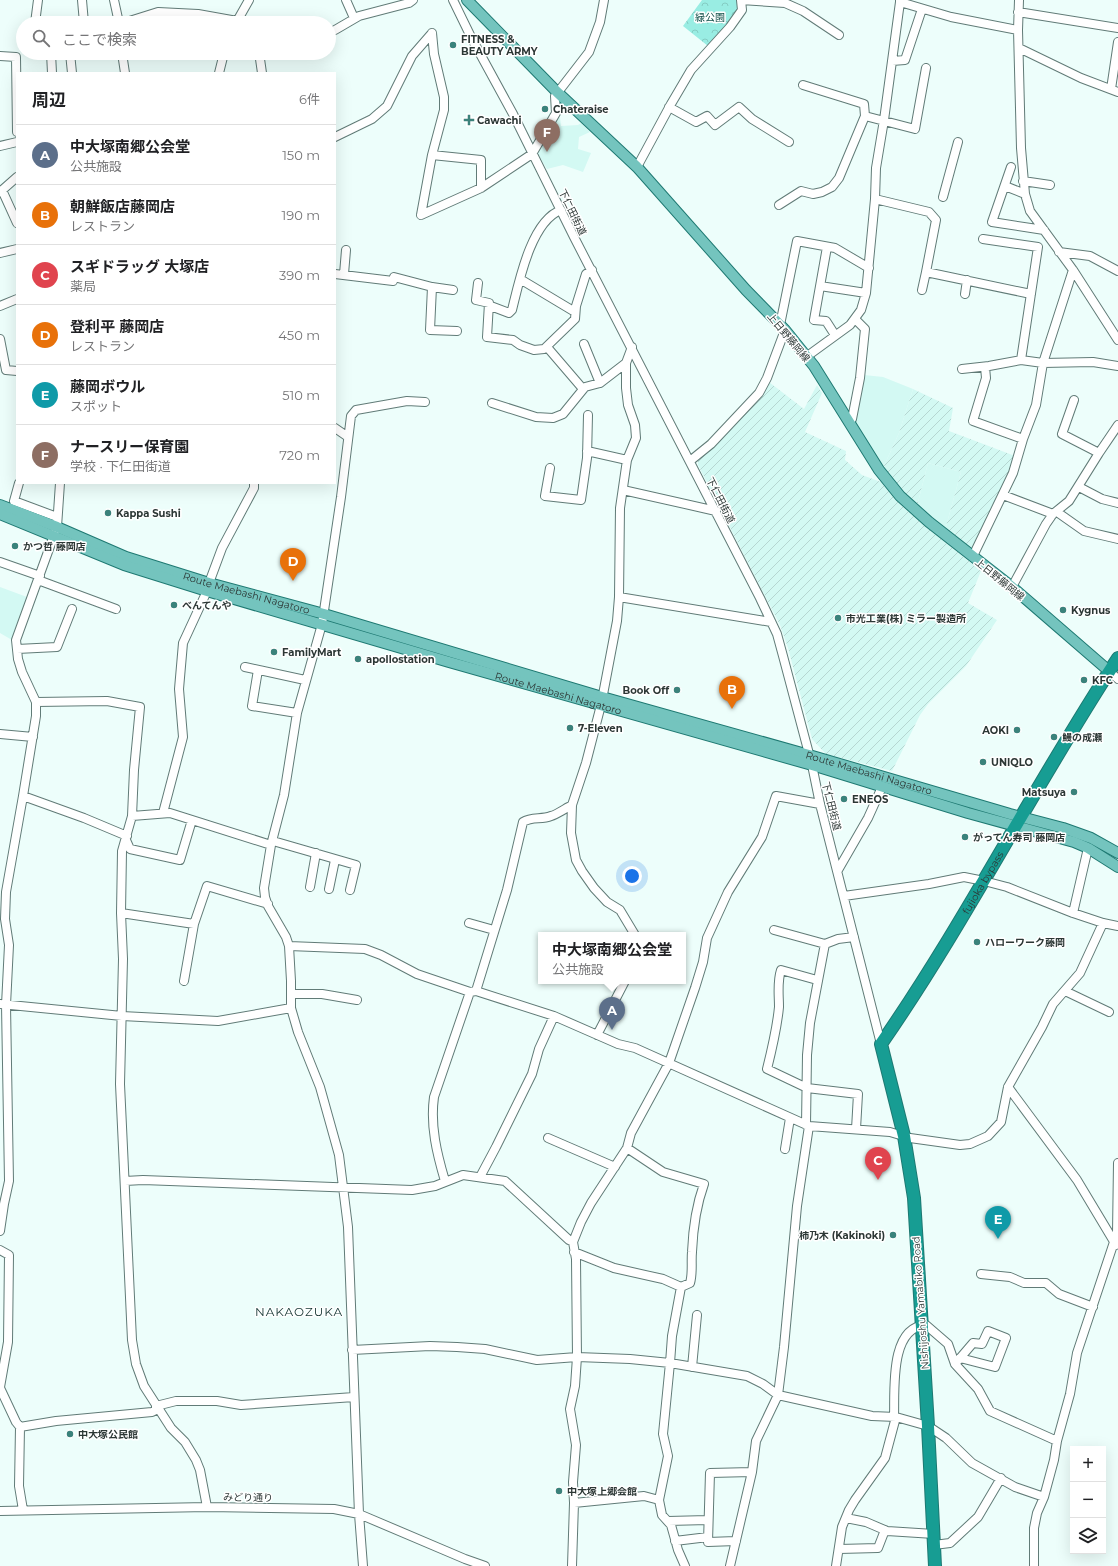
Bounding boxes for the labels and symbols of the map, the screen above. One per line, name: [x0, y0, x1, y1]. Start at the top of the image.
park label: 緑公園: [695, 11, 725, 24]
place label: FITNESS & BEAUTY ARMY: [461, 33, 538, 58]
marker: FITNESS & BEAUTY ARMY: [448, 40, 458, 50]
place label: Chateraise: [553, 103, 609, 116]
marker: Chateraise: [540, 104, 550, 114]
place label: Cawachi: [477, 114, 521, 127]
marker: Cawachi: [464, 115, 474, 125]
pin: F: [534, 119, 560, 152]
street label: 下仁田街道: [556, 187, 589, 238]
street label: 上日野藤岡線: [764, 310, 813, 364]
street label: 下仁田街道: [703, 475, 738, 525]
place label: Kappa Sushi: [116, 507, 181, 520]
marker: Kappa Sushi: [103, 508, 113, 518]
place label: かつ哲 藤岡店: [23, 540, 86, 553]
marker: かつ哲 藤岡店: [10, 541, 20, 551]
pin: D: [280, 548, 306, 581]
street label: 上日野藤岡線: [972, 555, 1027, 603]
street label: Route Maebashi Nagatoro: [181, 569, 311, 617]
place label: べんてんや: [182, 599, 232, 612]
marker: べんてんや: [169, 600, 179, 610]
place label: Kygnus: [1071, 604, 1111, 617]
marker: Kygnus: [1058, 605, 1068, 615]
place label: 市光工業(株) ミラー製造所: [846, 612, 966, 625]
marker: 市光工業(株) ミラー製造所: [833, 613, 843, 623]
place label: FamilyMart: [282, 646, 342, 659]
marker: FamilyMart: [269, 647, 279, 657]
place label: apollostation: [366, 653, 435, 666]
marker: apollostation: [353, 654, 363, 664]
street label: Route Maebashi Nagatoro: [493, 669, 623, 718]
place label: KFC: [1092, 674, 1114, 687]
marker: KFC: [1079, 675, 1089, 685]
pin: B: [719, 676, 745, 709]
place label: Book Off: [623, 684, 670, 697]
marker: Book Off: [672, 685, 682, 695]
place label: 7-Eleven: [578, 722, 623, 735]
marker: 7-Eleven: [565, 723, 575, 733]
place label: AOKI: [981, 724, 1009, 737]
marker: AOKI: [1012, 725, 1022, 735]
place label: 鰻の成瀬: [1062, 731, 1103, 744]
marker: 鰻の成瀬: [1049, 732, 1059, 742]
street label: Route Maebashi Nagatoro: [804, 748, 934, 798]
place label: UNIQLO: [991, 756, 1034, 769]
marker: UNIQLO: [978, 757, 988, 767]
street label: 下仁田街道: [819, 780, 844, 832]
place label: Matsuya: [1022, 786, 1066, 799]
marker: Matsuya: [1069, 787, 1079, 797]
place label: ENEOS: [852, 793, 889, 806]
marker: ENEOS: [839, 794, 849, 804]
place label: がってん寿司 藤岡店: [973, 831, 1065, 844]
marker: がってん寿司 藤岡店: [960, 832, 970, 842]
street label: fujioka bypass: [959, 849, 1007, 917]
your location: [622, 866, 642, 886]
place label: ハローワーク藤岡: [985, 936, 1065, 949]
marker: ハローワーク藤岡: [972, 937, 982, 947]
pin: A: [599, 997, 625, 1030]
pin: C: [865, 1147, 891, 1180]
pin: E: [985, 1206, 1011, 1239]
place label: 柿乃木 (Kakinoki): [799, 1229, 885, 1242]
marker: 柿乃木 (Kakinoki): [888, 1230, 898, 1240]
street label: Nishijoshu Yamabiko Road: [909, 1236, 932, 1370]
district label: NAKAOZUKA: [255, 1304, 343, 1319]
place label: 中大塚公民館: [78, 1428, 138, 1441]
marker: 中大塚公民館: [65, 1429, 75, 1439]
place label: 中大塚上郷会館: [567, 1485, 637, 1498]
marker: 中大塚上郷会館: [554, 1486, 564, 1496]
street label: みどり通り: [223, 1491, 273, 1504]

